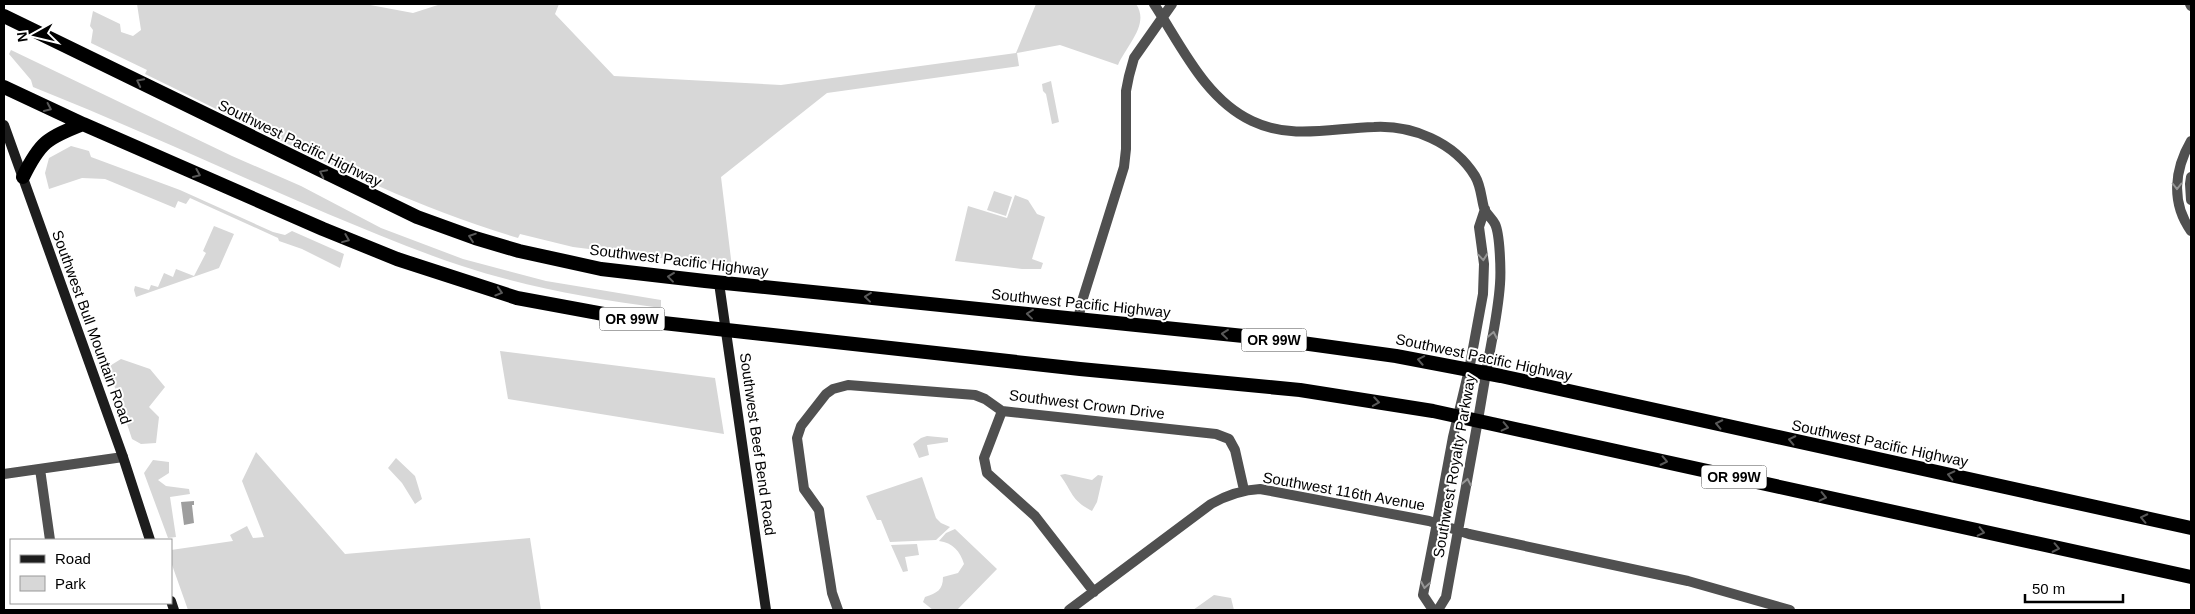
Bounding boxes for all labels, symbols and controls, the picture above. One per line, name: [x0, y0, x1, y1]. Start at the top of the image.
north arrow: [10, 10, 60, 60]
text: N: [13, 31, 31, 43]
one-way arrow: [136, 78, 145, 88]
street label: Southwest Pacific Highway: [215, 96, 385, 190]
one-way arrow: [43, 102, 52, 113]
one-way arrow: [192, 167, 201, 178]
one-way arrow: [319, 169, 328, 179]
one-way arrow: [2172, 183, 2182, 191]
street label: Southwest Bull Mountain Road: [49, 228, 135, 426]
one-way arrow: [341, 233, 349, 243]
one-way arrow: [468, 233, 477, 243]
street label: Southwest Pacific Highway: [589, 241, 770, 279]
one-way arrow: [1477, 254, 1488, 262]
one-way arrow: [667, 272, 675, 283]
street label: Southwest Pacific Highway: [991, 285, 1172, 321]
one-way arrow: [494, 287, 502, 297]
one-way arrow: [864, 292, 872, 303]
road number: OR 99W: [600, 308, 664, 330]
one-way arrow: [1026, 309, 1034, 320]
road number: OR 99W: [1242, 328, 1306, 352]
one-way arrow: [1221, 329, 1229, 340]
street label: Southwest Pacific Highway: [1394, 330, 1574, 384]
one-way arrow: [1487, 330, 1497, 339]
street label: Southwest Beef Bend Road: [737, 352, 779, 536]
one-way arrow: [1416, 356, 1425, 366]
street label: Southwest Royalty Parkway: [1429, 372, 1479, 559]
street label: Southwest Crown Drive: [1008, 386, 1166, 422]
one-way arrow: [1372, 397, 1381, 407]
street label: Southwest Pacific Highway: [1790, 416, 1970, 470]
one-way arrow: [1715, 419, 1724, 430]
one-way arrow: [1501, 421, 1510, 432]
one-way arrow: [1788, 435, 1797, 446]
one-way arrow: [1659, 456, 1668, 466]
road number: OR 99W: [1702, 466, 1766, 488]
street label: Southwest 116th Avenue: [1261, 468, 1427, 514]
one-way arrow: [1946, 470, 1955, 481]
one-way arrow: [1461, 478, 1472, 487]
one-way arrow: [1818, 491, 1827, 501]
one-way arrow: [2139, 513, 2148, 523]
one-way arrow: [1977, 526, 1986, 537]
legend: [10, 539, 172, 604]
one-way arrow: [2051, 542, 2060, 553]
text: Road: [55, 550, 91, 567]
scale bar: [2025, 572, 2122, 604]
text: Park: [55, 575, 86, 592]
text: 50 m: [2032, 580, 2065, 597]
one-way arrow: [1420, 581, 1431, 590]

